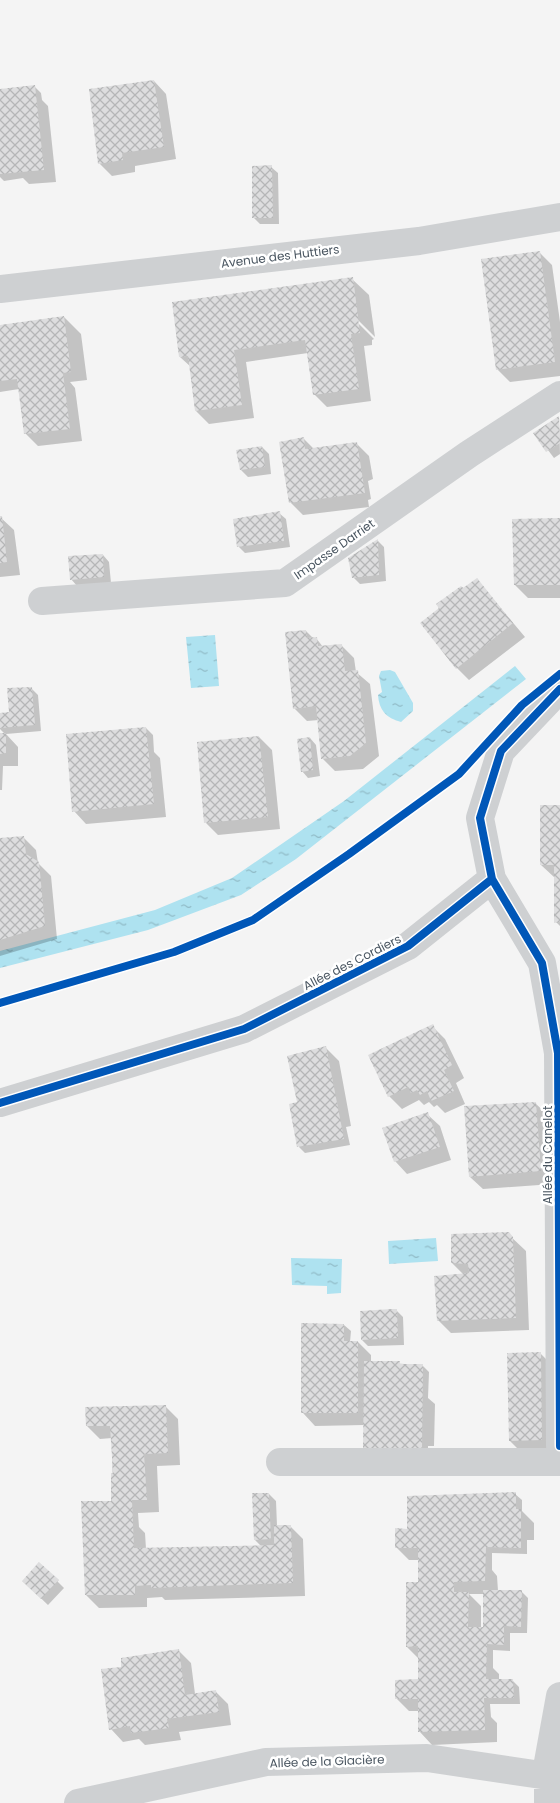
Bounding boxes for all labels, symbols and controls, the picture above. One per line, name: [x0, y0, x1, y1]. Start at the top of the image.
street label: Avenue des Huttiers: [220, 240, 340, 272]
street label: Impasse Darriet: [290, 515, 378, 583]
street label: Allée des Cordiers: [300, 930, 404, 994]
street label: Allée du Canelot: [539, 1106, 556, 1204]
street label: Allée de la Glacière: [269, 1750, 385, 1772]

